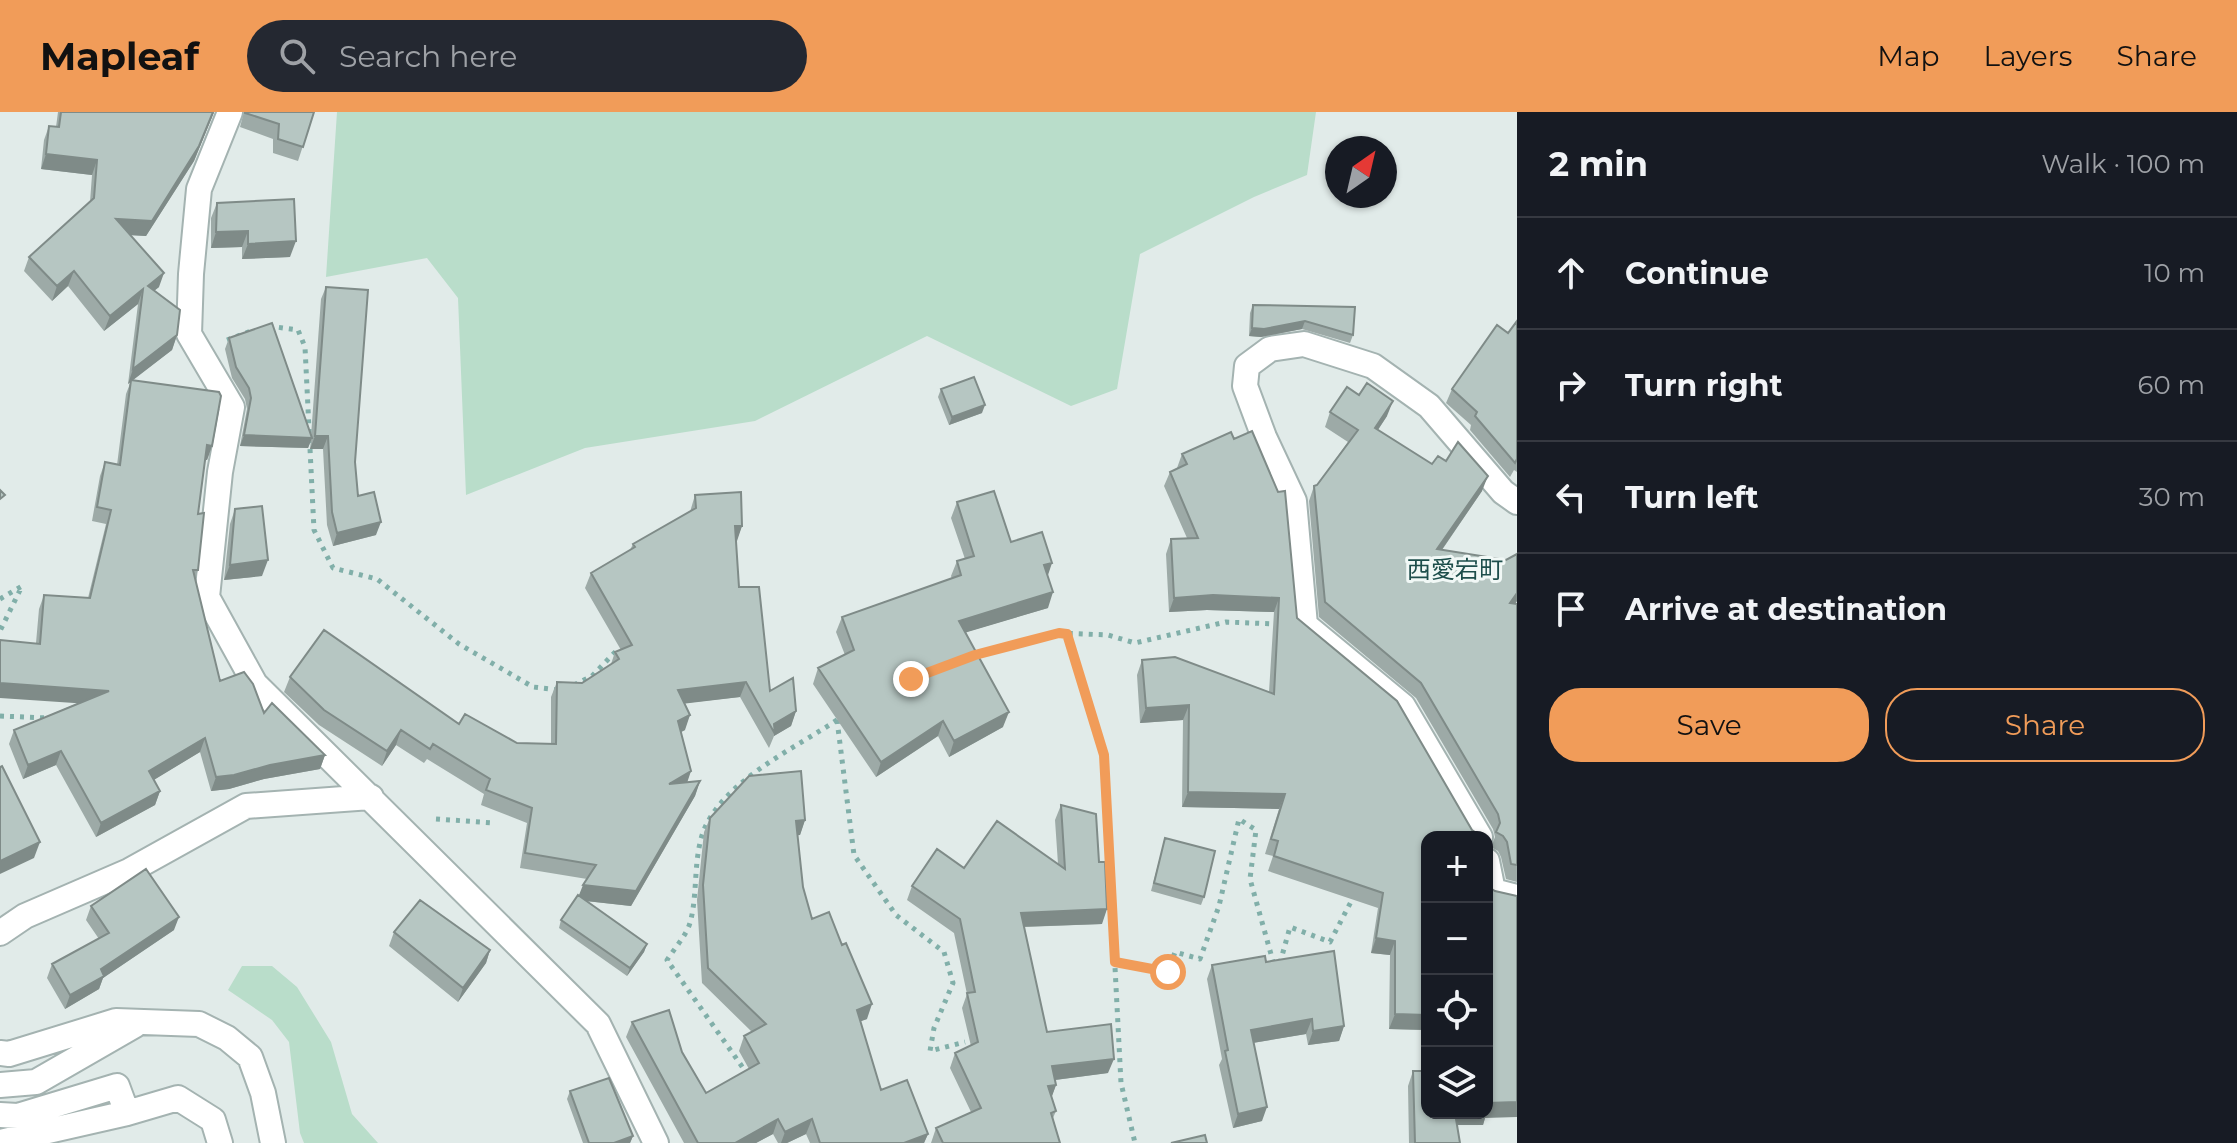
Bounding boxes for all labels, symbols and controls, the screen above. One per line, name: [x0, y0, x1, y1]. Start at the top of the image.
search box: [247, 20, 807, 92]
text: Mapleaf: [40, 33, 199, 80]
icon: search: [275, 34, 319, 78]
text: Search here: [339, 38, 517, 75]
text: Map: [1877, 39, 1940, 73]
text: Layers: [1984, 39, 2073, 73]
text: Share: [2117, 39, 2197, 73]
north arrow: [1325, 136, 1397, 208]
text: 2 min: [1549, 143, 1648, 185]
text: Walk · 100 m: [2041, 148, 2205, 180]
icon: ahead: [1549, 251, 1593, 295]
text: Continue: [1625, 255, 1769, 292]
text: 10 m: [2144, 257, 2205, 289]
icon: right: [1549, 363, 1593, 407]
text: Turn right: [1625, 367, 1782, 404]
text: 60 m: [2138, 369, 2205, 401]
icon: left: [1549, 475, 1593, 519]
text: Turn left: [1625, 479, 1758, 516]
text: 30 m: [2139, 481, 2205, 513]
district label: 西愛宕町: [1407, 555, 1503, 584]
icon: arrive: [1549, 587, 1593, 631]
text: Arrive at destination: [1625, 591, 1947, 628]
route end: [893, 661, 929, 697]
button: Save: [1549, 688, 1869, 762]
button: Share: [1885, 688, 2205, 762]
map controls: [1421, 831, 1493, 1119]
button: +: [1421, 831, 1493, 903]
button: −: [1421, 903, 1493, 975]
route start: [1150, 954, 1186, 990]
button: locate: [1421, 975, 1493, 1047]
button: layers: [1421, 1047, 1493, 1119]

